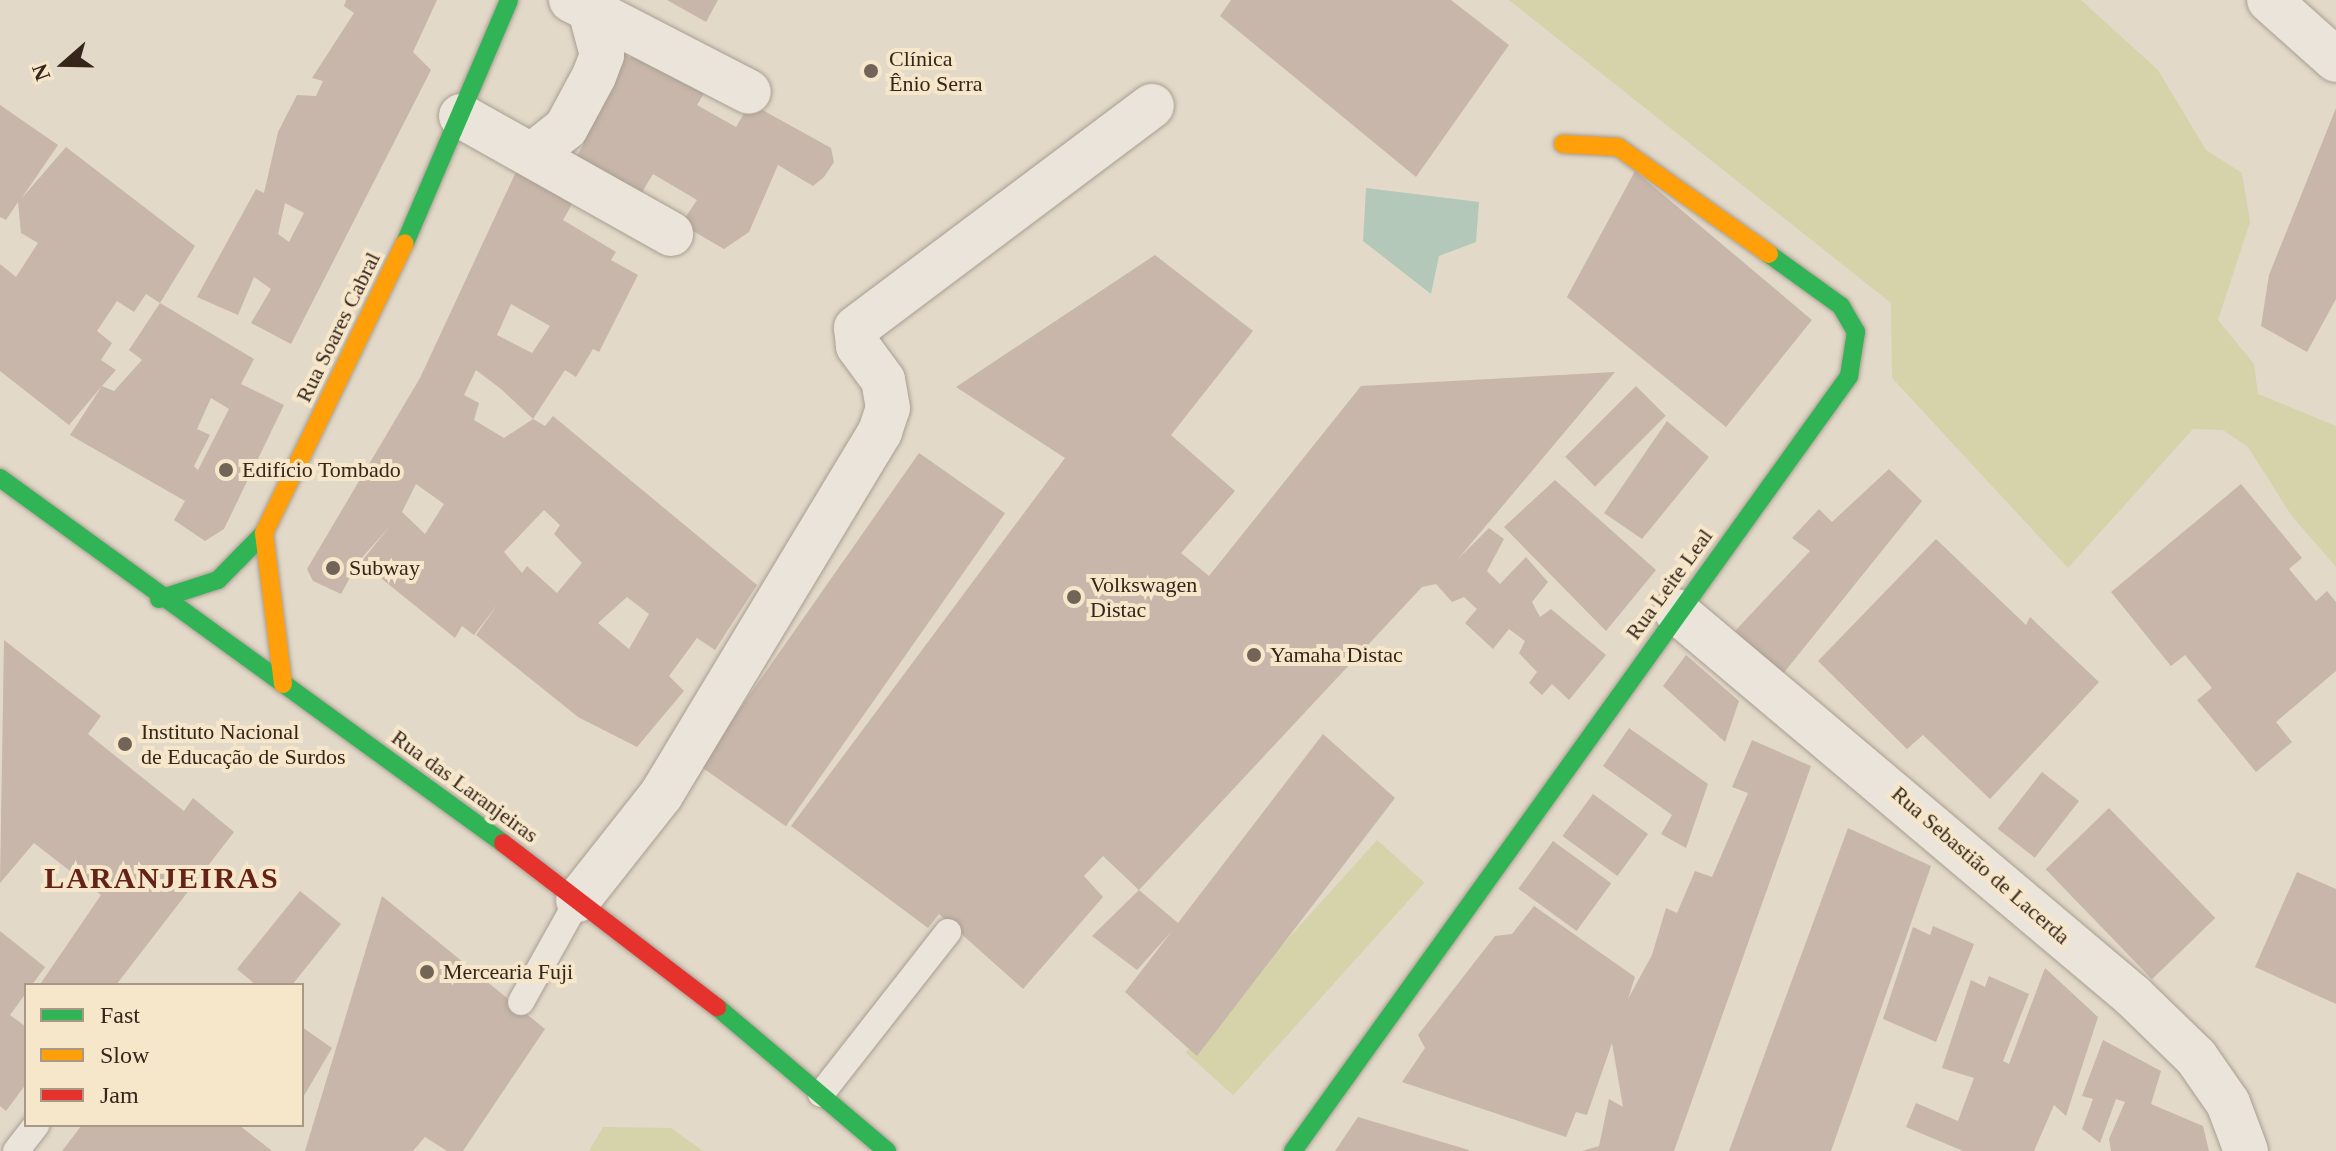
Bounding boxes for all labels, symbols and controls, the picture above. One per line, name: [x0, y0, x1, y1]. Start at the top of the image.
north arrow: [24, 24, 104, 104]
place label: Clínica Ênio Serra: [889, 45, 982, 96]
marker: Clínica Ênio Serra: [860, 60, 882, 82]
text: N: [27, 61, 55, 84]
street label: Rua Soares Cabral: [290, 248, 386, 406]
place label: Edifício Tombado: [242, 457, 401, 483]
marker: Edifício Tombado: [217, 461, 235, 479]
street label: Rua Leite Leal: [1620, 523, 1718, 645]
place label: Subway: [349, 555, 420, 581]
marker: Subway: [324, 559, 342, 577]
place label: Volkswagen Distac: [1090, 571, 1197, 622]
marker: Volkswagen Distac: [1065, 588, 1083, 606]
place label: Yamaha Distac: [1270, 642, 1403, 668]
marker: Yamaha Distac: [1245, 646, 1263, 664]
place label: Instituto Nacional de Educação de Surdos: [141, 718, 346, 770]
street label: Rua das Laranjeiras: [387, 724, 543, 848]
marker: Instituto Nacional de Educação de Surdos: [116, 735, 134, 753]
street label: Rua Sebastião de Lacerda: [1886, 780, 2076, 950]
district label: LARANJEIRAS: [44, 860, 280, 896]
place label: Mercearia Fuji: [443, 959, 573, 985]
marker: Mercearia Fuji: [418, 963, 436, 981]
legend: [24, 983, 304, 1127]
text: Fast: [100, 1002, 140, 1028]
text: Slow: [100, 1042, 149, 1068]
text: Jam: [100, 1082, 139, 1108]

